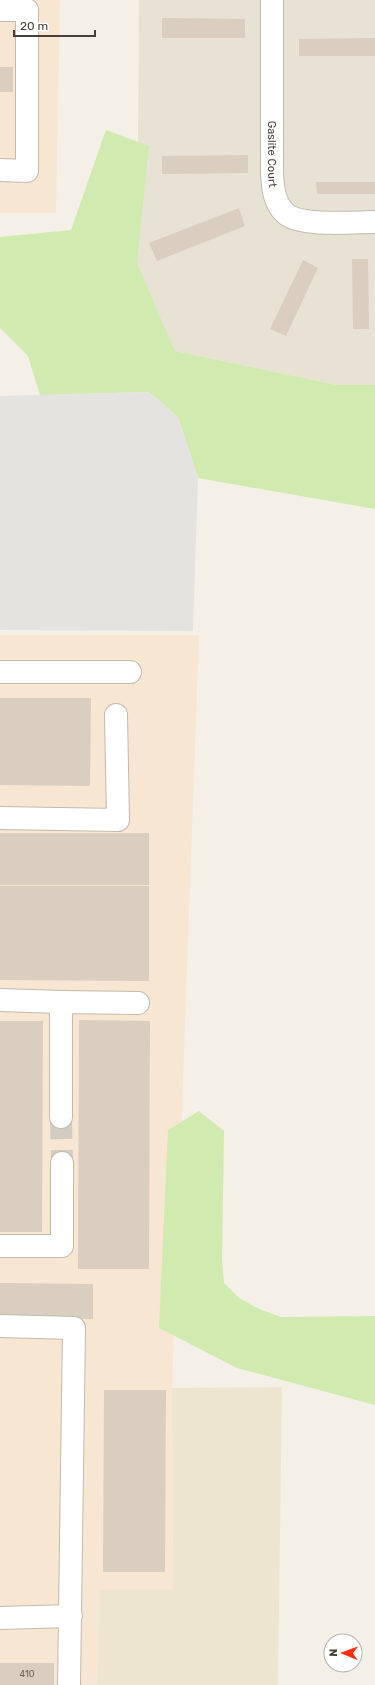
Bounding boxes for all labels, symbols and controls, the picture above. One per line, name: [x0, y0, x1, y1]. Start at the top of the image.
scale bar: [14, 12, 95, 38]
text: 20 m: [20, 19, 48, 33]
street label: Gaslite Court: [265, 121, 279, 189]
north arrow: [323, 1633, 363, 1673]
text: N: [327, 1649, 340, 1657]
house number: 410: [20, 1669, 35, 1679]

